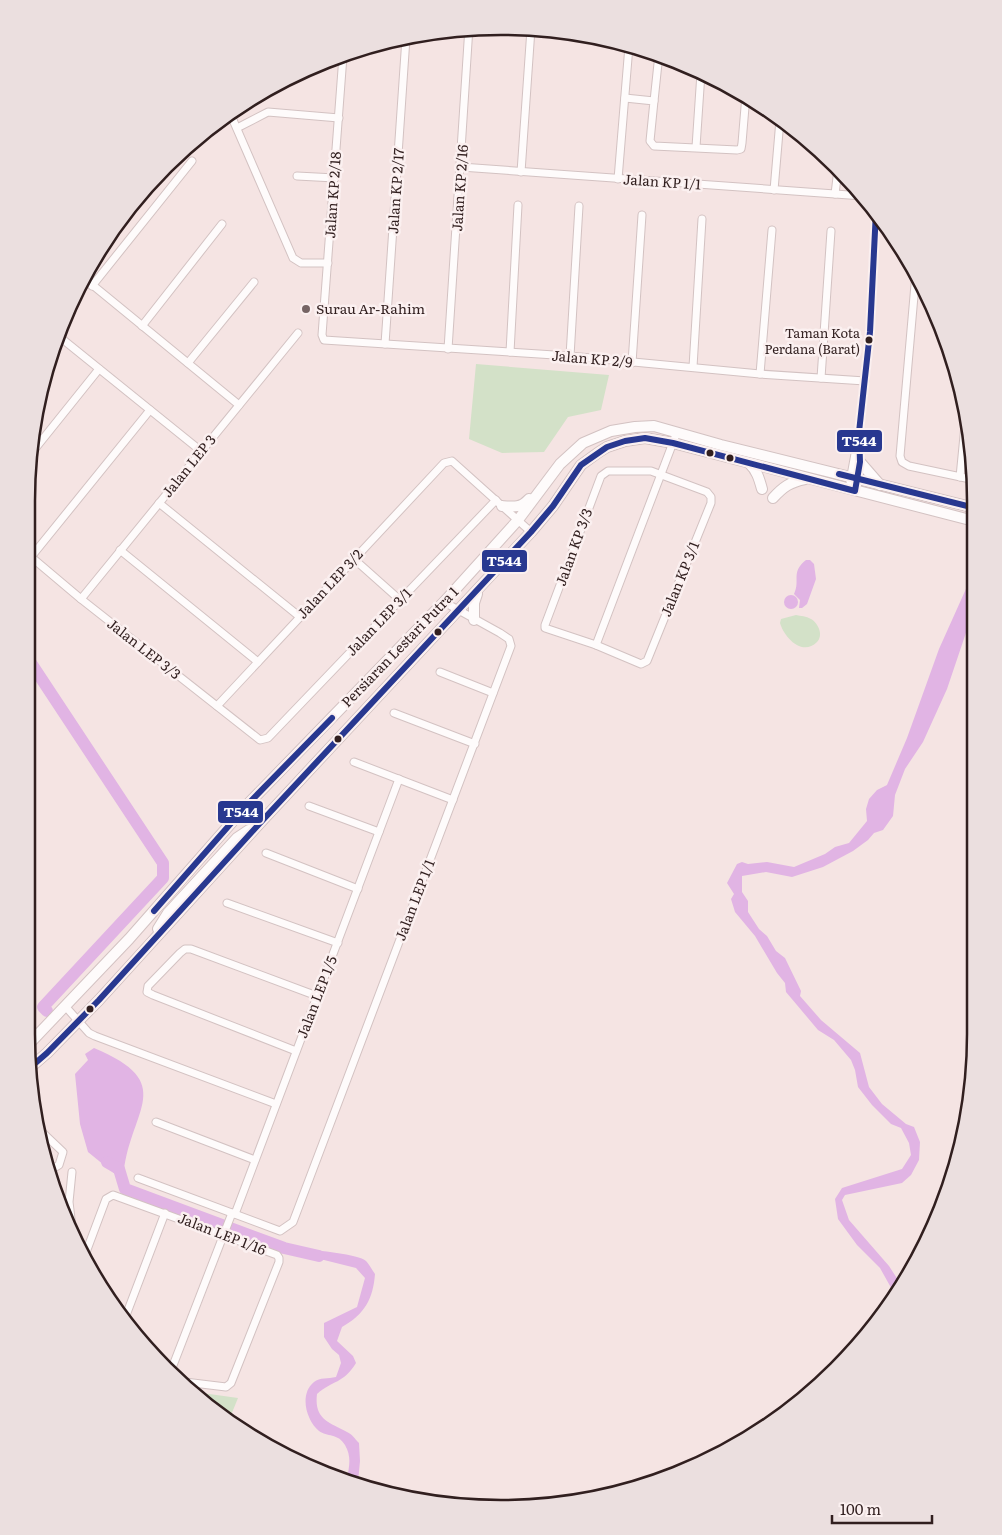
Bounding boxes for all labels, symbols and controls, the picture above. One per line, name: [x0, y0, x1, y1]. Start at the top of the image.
street label: Jalan KP 2/16: [446, 143, 472, 232]
street label: Jalan KP 2/17: [382, 147, 408, 235]
street label: Jalan KP 2/18: [319, 150, 345, 239]
street label: Jalan KP 1/1: [622, 168, 702, 194]
place label: Surau Ar-Rahim: [316, 298, 426, 318]
marker: Surau Ar-Rahim: [300, 303, 312, 315]
place label: Taman Kota Perdana (Barat): [764, 323, 860, 358]
marker: Taman Kota Perdana (Barat): [864, 335, 874, 345]
street label: Jalan KP 2/9: [551, 345, 633, 372]
line badge: T544: [836, 429, 883, 453]
street label: Jalan LEP 3: [157, 430, 220, 501]
text: T544: [842, 430, 877, 450]
unlabelled marker: [705, 448, 715, 458]
unlabelled marker: [725, 453, 735, 463]
street label: Jalan KP 3/3: [550, 505, 596, 588]
street label: Jalan KP 3/1: [655, 538, 703, 619]
street label: Jalan LEP 3/2: [292, 544, 367, 622]
line badge: T544: [481, 549, 528, 573]
text: T544: [487, 550, 522, 570]
street label: Persiaran Lestari Putra 1: [336, 581, 463, 711]
street label: Jalan LEP 3/1: [341, 583, 416, 660]
street label: Jalan LEP 3/3: [104, 613, 186, 683]
unlabelled marker: [433, 627, 443, 637]
unlabelled marker: [333, 734, 343, 744]
line badge: T544: [217, 800, 264, 824]
text: T544: [224, 801, 259, 821]
street label: Jalan LEP 1/1: [389, 856, 439, 943]
street label: Jalan LEP 1/5: [291, 953, 341, 1041]
unlabelled marker: [85, 1004, 95, 1014]
street label: Jalan LEP 1/16: [175, 1207, 270, 1259]
scale bar: [832, 1492, 932, 1524]
text: 100 m: [840, 1497, 881, 1520]

